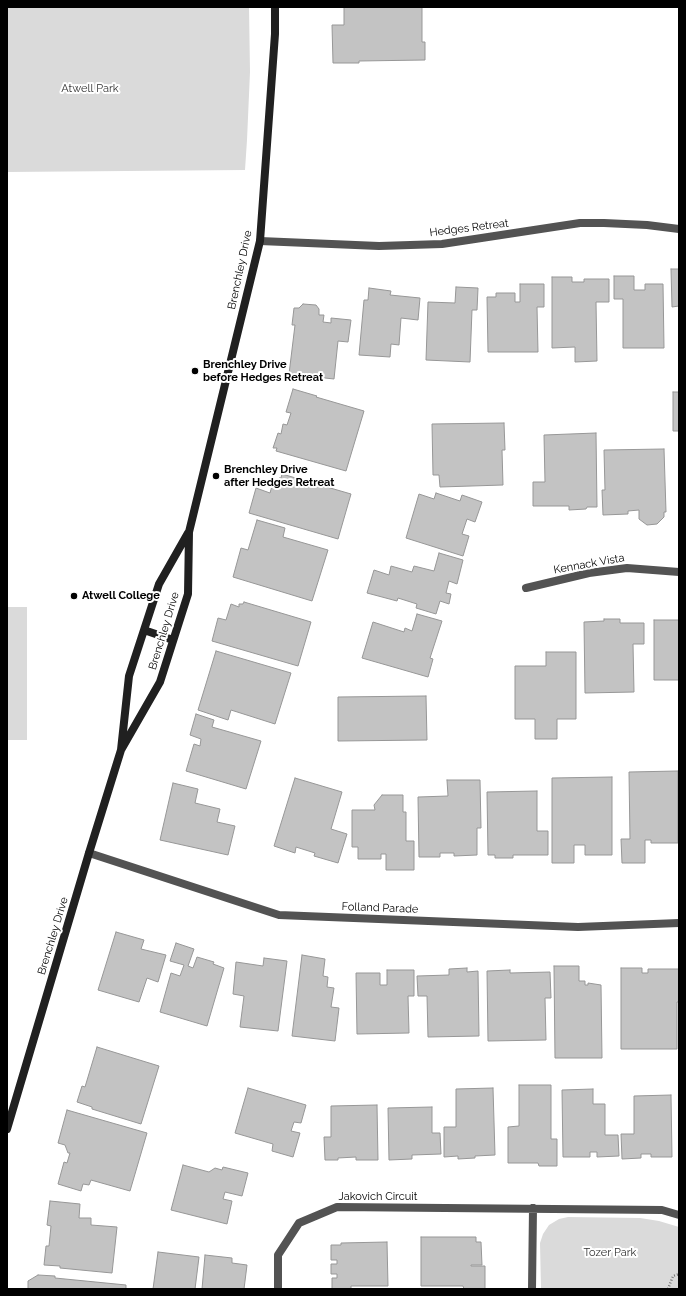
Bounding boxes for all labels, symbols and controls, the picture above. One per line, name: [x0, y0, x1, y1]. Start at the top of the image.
park label: Atwell Park: [61, 82, 119, 96]
street label: Hedges Retreat: [429, 217, 509, 239]
street label: Brenchley Drive: [225, 229, 255, 311]
place label: Brenchley Drive before Hedges Retreat: [203, 358, 323, 384]
marker: Brenchley Drive before Hedges Retreat: [190, 366, 200, 376]
place label: Brenchley Drive after Hedges Retreat: [224, 463, 335, 489]
marker: Brenchley Drive after Hedges Retreat: [211, 471, 221, 481]
street label: Kennack Vista: [553, 551, 625, 577]
place label: Atwell College: [82, 589, 160, 603]
marker: Atwell College: [69, 591, 79, 601]
street label: Brenchley Drive: [146, 591, 182, 671]
street label: Brenchley Drive: [35, 896, 71, 976]
street label: Folland Parade: [341, 900, 419, 916]
street label: Jakovich Circuit: [339, 1190, 417, 1204]
park label: Tozer Park: [584, 1246, 636, 1260]

